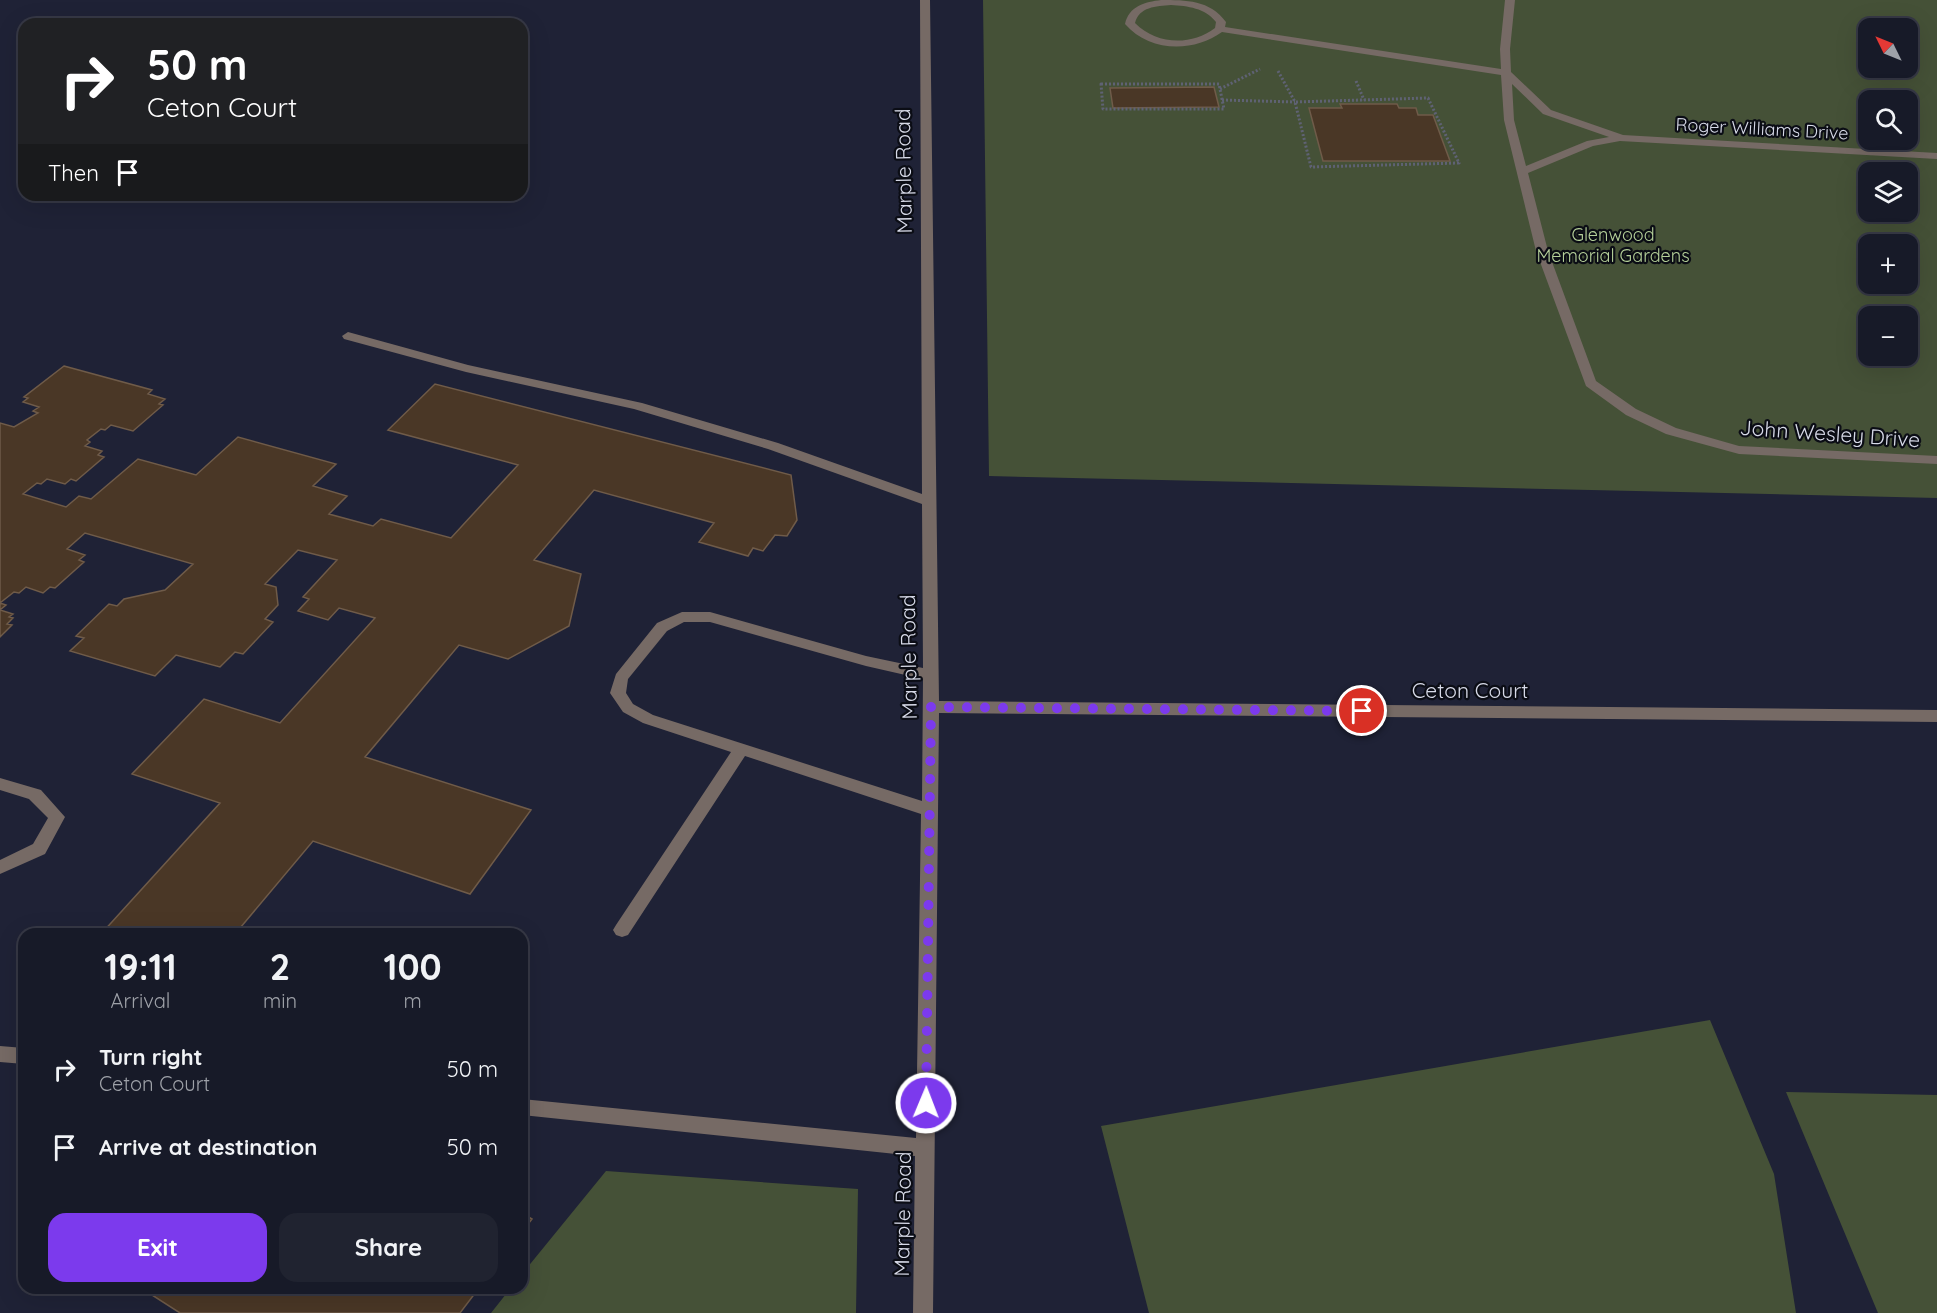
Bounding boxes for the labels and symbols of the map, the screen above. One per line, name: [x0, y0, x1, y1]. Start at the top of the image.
north arrow: [1858, 18, 1918, 78]
street label: Marple Road: [889, 108, 917, 234]
street label: Roger Williams Drive: [1675, 112, 1849, 145]
park label: Glenwood Memorial Gardens: [1536, 223, 1690, 267]
street label: John Wesley Drive: [1739, 414, 1921, 452]
street label: Marple Road: [894, 594, 922, 720]
street label: Ceton Court: [1412, 677, 1528, 703]
pin: [1336, 685, 1387, 736]
position arrow: [894, 1071, 958, 1135]
street label: Marple Road: [888, 1151, 916, 1277]

